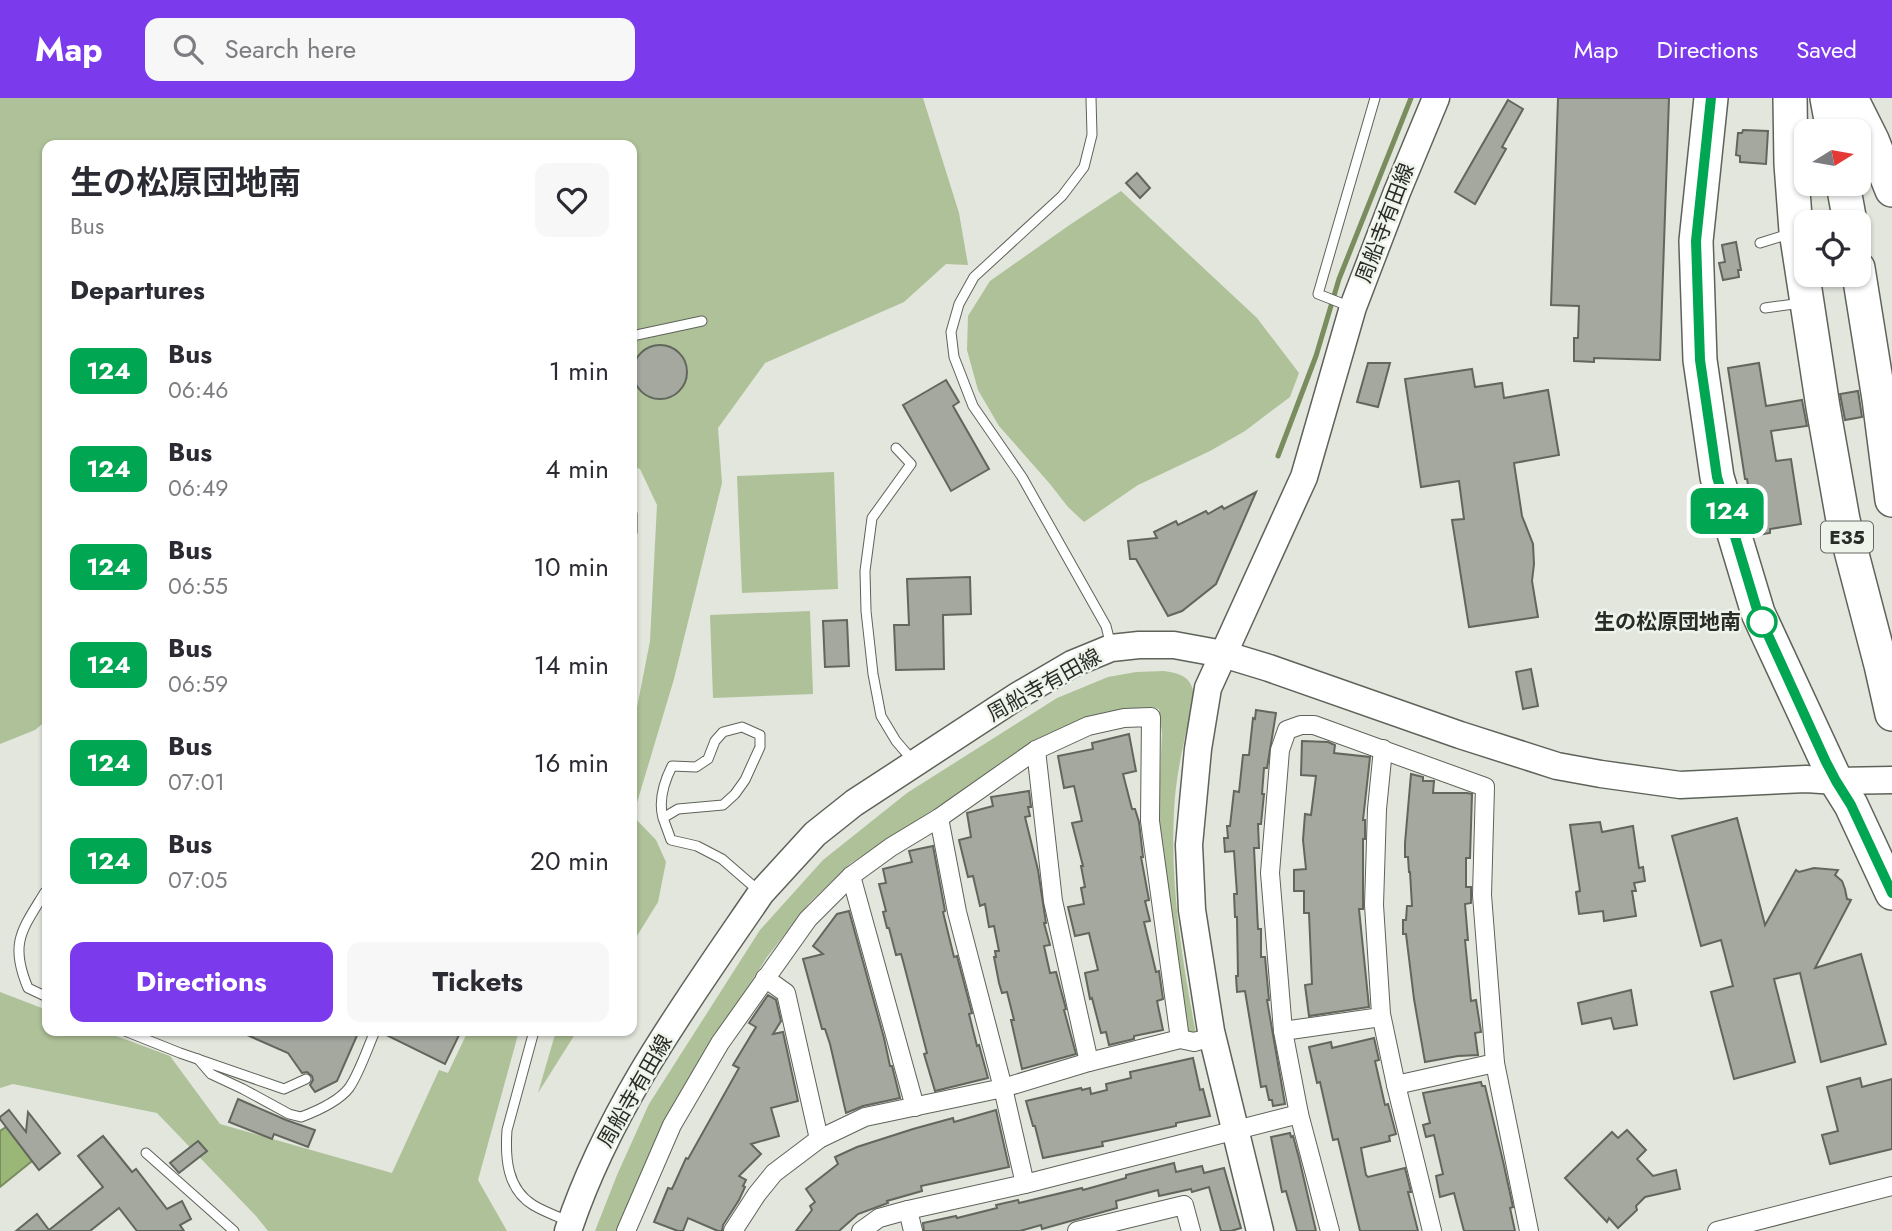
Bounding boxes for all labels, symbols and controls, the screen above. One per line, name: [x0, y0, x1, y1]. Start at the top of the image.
search box: [145, 18, 635, 81]
text: Map: [35, 26, 103, 73]
icon: search: [169, 30, 207, 68]
text: Search here: [225, 30, 356, 68]
text: Map: [1574, 32, 1619, 67]
text: Directions: [1657, 32, 1758, 67]
text: Saved: [1796, 32, 1857, 67]
north arrow: [1794, 119, 1871, 196]
map controls: [1794, 119, 1871, 287]
text: 生の松原団地南: [70, 159, 301, 206]
street label: 周船寺有田線: [1348, 159, 1422, 287]
button: heart: [535, 163, 609, 237]
text: Bus: [70, 209, 104, 243]
button: locate: [1794, 210, 1871, 287]
text: Departures: [70, 271, 205, 309]
text: Bus: [168, 335, 212, 373]
text: 1 min: [549, 352, 609, 390]
text: 124: [86, 353, 131, 388]
text: 06:46: [168, 373, 229, 407]
text: Bus: [168, 433, 212, 471]
text: 4 min: [545, 450, 609, 488]
text: 124: [86, 451, 131, 486]
text: 06:49: [168, 471, 229, 505]
line badge: 124: [1687, 488, 1767, 534]
text: 124: [1705, 493, 1749, 528]
road number: E35: [1821, 522, 1873, 552]
text: Bus: [168, 531, 212, 569]
text: 10 min: [533, 548, 609, 586]
text: 124: [86, 549, 131, 584]
text: 06:55: [168, 569, 228, 603]
place label: 生の松原団地南: [1594, 607, 1741, 637]
marker: 生の松原団地南: [1747, 607, 1777, 637]
text: Bus: [168, 629, 212, 667]
street label: 周船寺有田線: [982, 641, 1106, 729]
text: 14 min: [534, 646, 609, 684]
text: 124: [86, 647, 131, 682]
text: 06:59: [168, 667, 228, 701]
text: Bus: [168, 727, 212, 765]
text: 16 min: [534, 744, 609, 782]
text: 124: [86, 745, 131, 780]
text: 07:01: [168, 765, 225, 799]
text: Bus: [168, 825, 212, 863]
text: 20 min: [530, 842, 609, 880]
text: 124: [86, 843, 131, 878]
text: 07:05: [168, 863, 228, 897]
button: Directions: [70, 942, 333, 1022]
button: Tickets: [347, 942, 609, 1022]
street label: 周船寺有田線: [591, 1029, 679, 1153]

